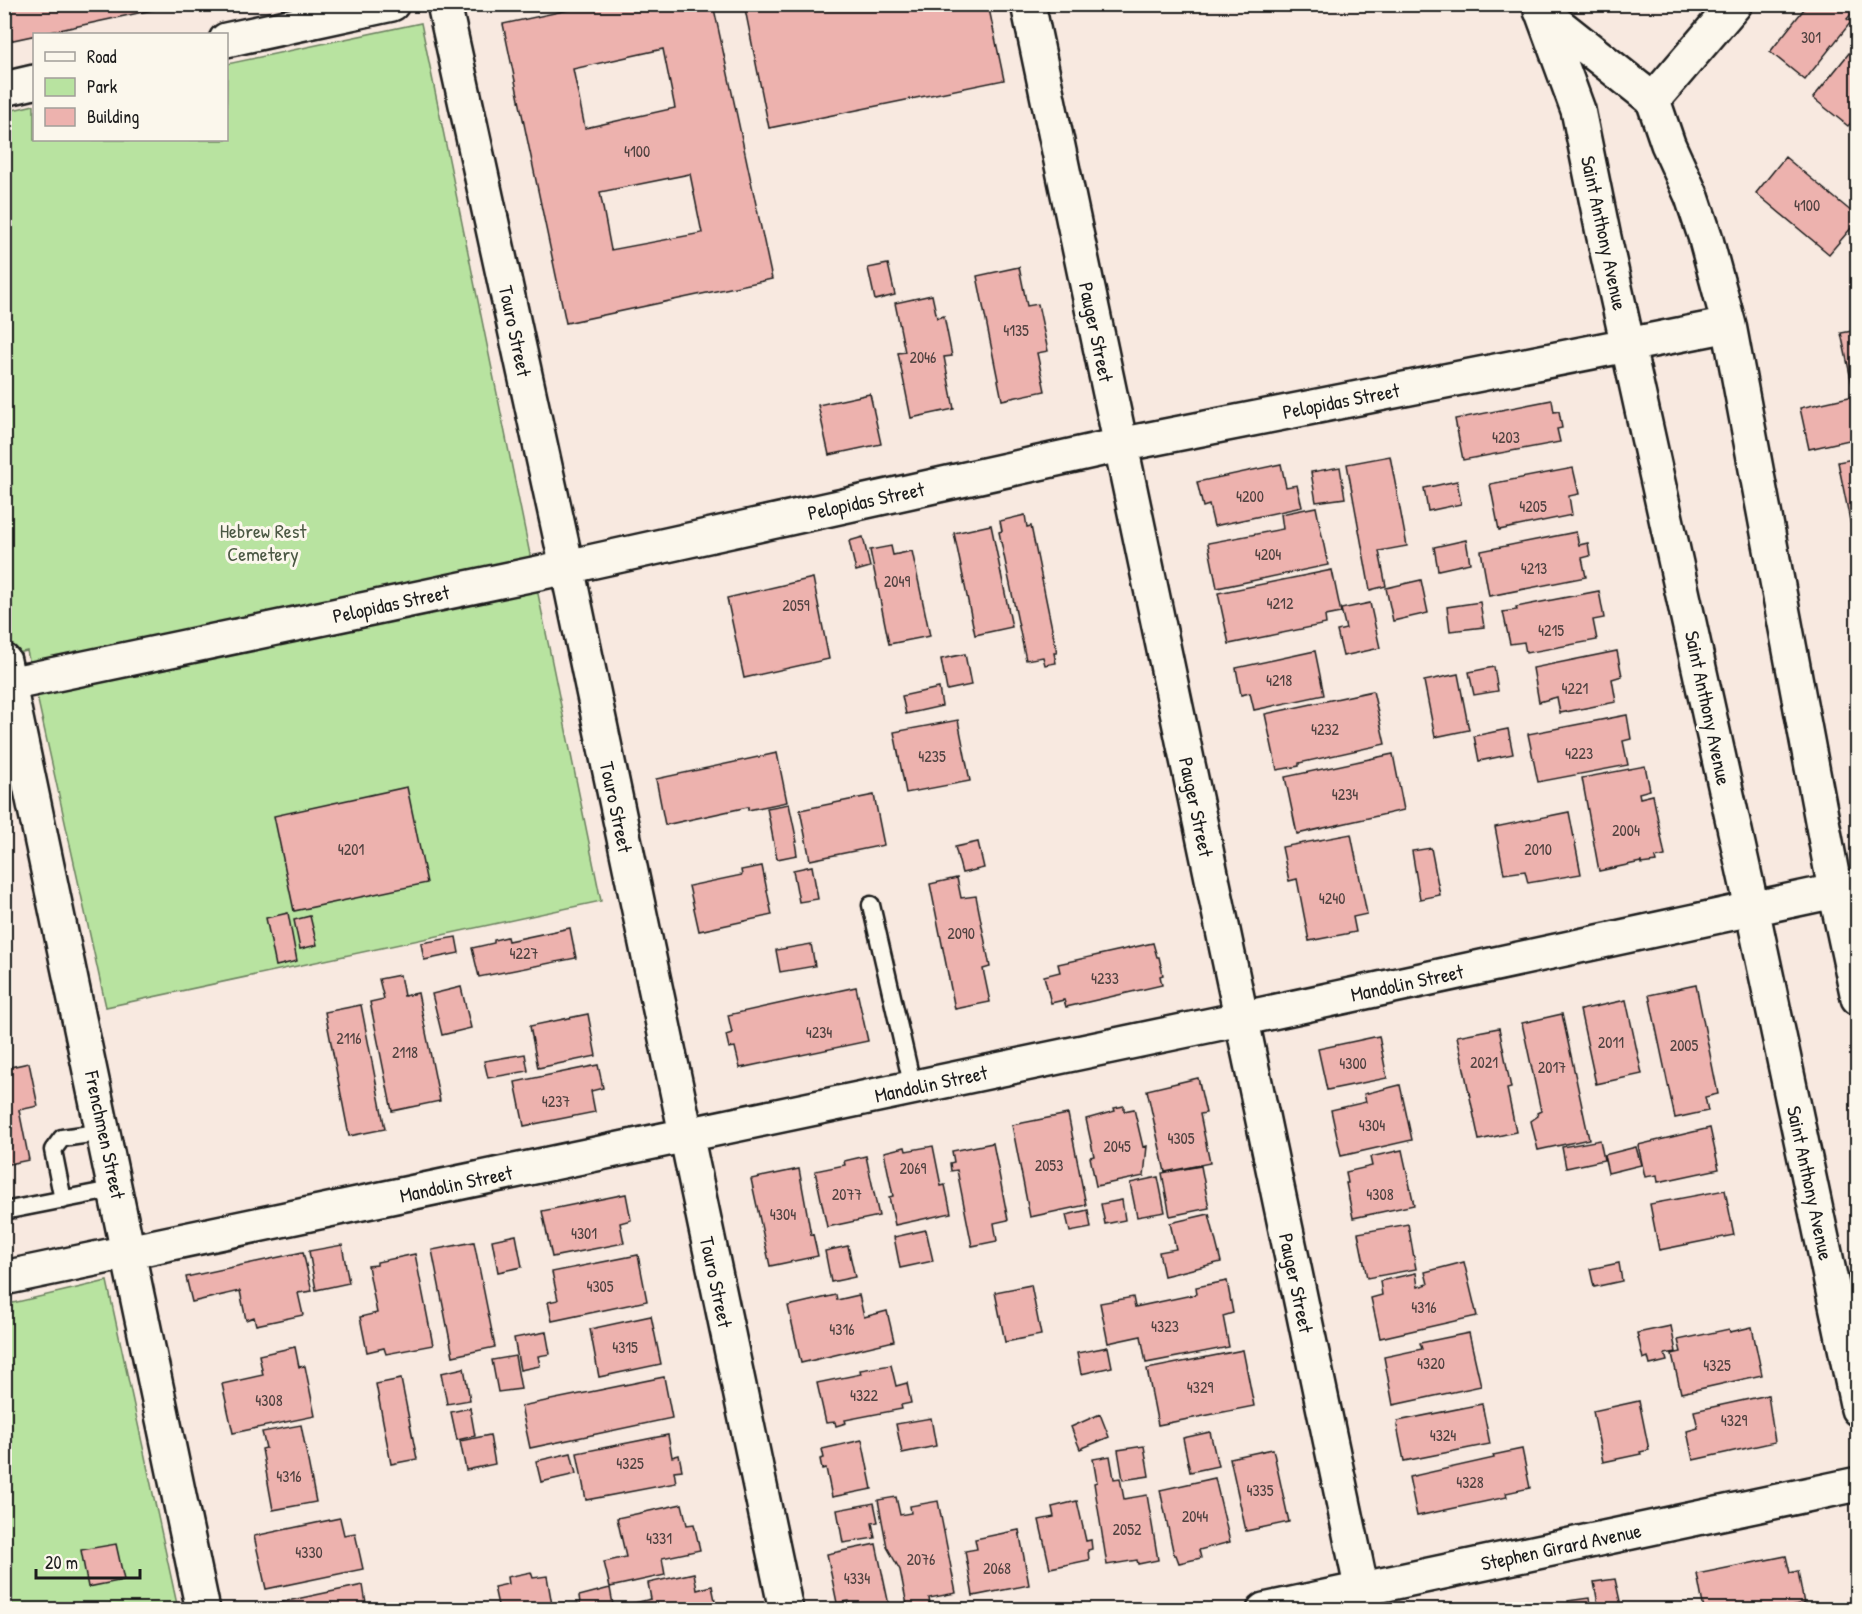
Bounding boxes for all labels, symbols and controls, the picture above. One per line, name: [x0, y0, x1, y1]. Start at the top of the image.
house number: 301: [1801, 26, 1821, 48]
legend: [33, 33, 228, 141]
text: Road: [87, 44, 117, 69]
text: Park: [87, 74, 118, 99]
text: Building: [87, 104, 139, 129]
house number: 4100: [624, 140, 650, 162]
street label: Saint Anthony Avenue: [1575, 153, 1634, 313]
house number: 4100: [1794, 194, 1820, 216]
street label: Pauger Street: [1073, 280, 1120, 385]
street label: Touro Street: [493, 283, 539, 380]
house number: 4135: [1003, 319, 1029, 341]
house number: 2046: [909, 346, 937, 368]
street label: Pelopidas Street: [1280, 376, 1403, 425]
house number: 4203: [1492, 426, 1520, 448]
street label: Pelopidas Street: [805, 475, 928, 526]
house number: 4200: [1236, 485, 1264, 507]
house number: 4205: [1519, 495, 1547, 517]
park label: Hebrew Rest Cemetery: [220, 517, 307, 567]
house number: 4204: [1255, 543, 1281, 565]
house number: 4213: [1521, 557, 1547, 579]
house number: 2049: [884, 570, 910, 592]
street label: Pelopidas Street: [330, 578, 453, 629]
house number: 4212: [1267, 592, 1294, 614]
house number: 2059: [782, 594, 810, 616]
house number: 4215: [1538, 619, 1564, 641]
street label: Saint Anthony Avenue: [1679, 628, 1738, 788]
house number: 4218: [1266, 669, 1292, 691]
house number: 4221: [1562, 677, 1589, 699]
house number: 4232: [1311, 718, 1340, 740]
house number: 4223: [1565, 742, 1593, 764]
house number: 4235: [918, 745, 946, 767]
street label: Pauger Street: [1173, 755, 1220, 860]
street label: Touro Street: [594, 759, 640, 856]
house number: 4234: [1332, 783, 1358, 805]
house number: 2004: [1612, 819, 1640, 841]
house number: 4201: [338, 838, 364, 860]
house number: 2010: [1524, 838, 1552, 860]
house number: 4240: [1319, 887, 1345, 909]
house number: 2090: [947, 922, 975, 944]
house number: 4227: [510, 942, 539, 964]
street label: Mandolin Street: [1348, 957, 1467, 1008]
house number: 4233: [1091, 967, 1119, 989]
house number: 4234: [806, 1021, 832, 1043]
house number: 2116: [336, 1027, 362, 1049]
house number: 2011: [1598, 1031, 1624, 1053]
house number: 2005: [1670, 1034, 1699, 1056]
house number: 2118: [392, 1041, 418, 1063]
house number: 2021: [1470, 1051, 1498, 1073]
house number: 4300: [1339, 1052, 1367, 1074]
house number: 2017: [1538, 1056, 1566, 1078]
street label: Mandolin Street: [872, 1058, 991, 1109]
street label: Frenchmen Street: [79, 1067, 132, 1202]
house number: 4237: [542, 1090, 570, 1112]
street label: Saint Anthony Avenue: [1781, 1103, 1840, 1263]
house number: 4304: [1359, 1114, 1385, 1136]
house number: 4305: [1167, 1127, 1195, 1149]
house number: 2045: [1103, 1135, 1131, 1157]
house number: 2053: [1035, 1154, 1063, 1176]
house number: 2069: [900, 1157, 927, 1179]
street label: Mandolin Street: [397, 1158, 516, 1209]
house number: 2077: [832, 1183, 862, 1205]
house number: 4308: [1366, 1183, 1394, 1205]
house number: 4304: [770, 1203, 796, 1225]
house number: 4301: [571, 1222, 597, 1244]
street label: Pauger Street: [1273, 1231, 1320, 1336]
street label: Touro Street: [694, 1234, 740, 1331]
house number: 4305: [586, 1275, 614, 1297]
house number: 4316: [1411, 1296, 1437, 1318]
house number: 4323: [1151, 1315, 1179, 1337]
house number: 4316: [829, 1318, 855, 1340]
house number: 4315: [612, 1336, 638, 1358]
house number: 4320: [1417, 1352, 1445, 1374]
house number: 4325: [1703, 1354, 1731, 1376]
house number: 4329: [1187, 1376, 1213, 1398]
house number: 4322: [850, 1384, 879, 1406]
house number: 4308: [255, 1389, 283, 1411]
house number: 4329: [1721, 1409, 1747, 1431]
house number: 4324: [1430, 1424, 1456, 1446]
house number: 4325: [616, 1452, 644, 1474]
house number: 4316: [276, 1465, 302, 1487]
house number: 4328: [1456, 1471, 1484, 1493]
house number: 4335: [1246, 1479, 1274, 1501]
house number: 2044: [1182, 1505, 1208, 1527]
street label: Stephen Girard Avenue: [1478, 1516, 1643, 1577]
house number: 2052: [1113, 1518, 1142, 1540]
house number: 4331: [646, 1527, 672, 1549]
house number: 4330: [295, 1541, 323, 1563]
scale bar: [36, 1542, 140, 1580]
house number: 2076: [907, 1548, 935, 1570]
text: 20 m: [45, 1550, 78, 1575]
house number: 2068: [983, 1557, 1011, 1579]
house number: 4334: [844, 1567, 870, 1589]

